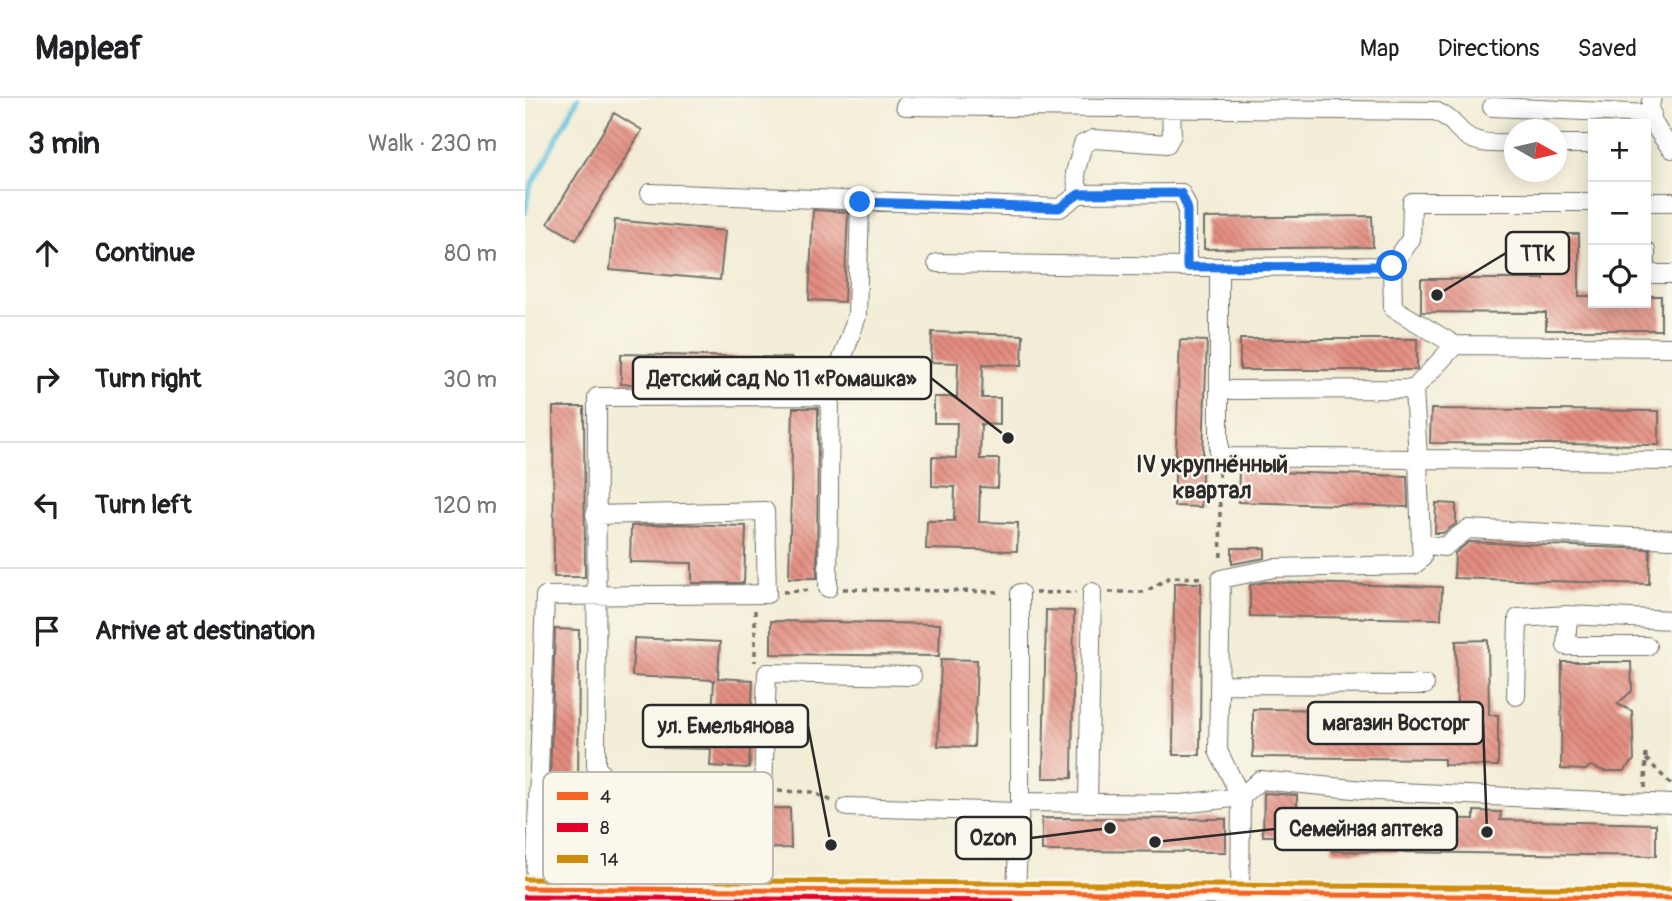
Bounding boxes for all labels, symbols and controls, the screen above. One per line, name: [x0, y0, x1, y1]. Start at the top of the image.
text: Mapleaf: [35, 28, 143, 69]
text: Map: [1360, 34, 1400, 63]
text: Directions: [1438, 34, 1539, 63]
text: Saved: [1577, 34, 1637, 63]
north arrow: [1504, 119, 1567, 182]
map controls: [1588, 119, 1651, 308]
button: +: [1588, 119, 1651, 182]
text: 3 min: [28, 125, 100, 162]
text: Walk · 230 m: [368, 129, 497, 158]
button: −: [1588, 182, 1651, 245]
route end: [844, 186, 875, 217]
callout: ТТК: [1506, 232, 1569, 274]
icon: ahead: [28, 234, 66, 272]
text: Continue: [95, 237, 195, 269]
text: 80 m: [444, 239, 497, 268]
text: ТТК: [1519, 241, 1556, 268]
button: locate: [1588, 245, 1651, 308]
route start: [1376, 250, 1407, 281]
callout: Детский сад № 11 «Ромашка»: [633, 357, 931, 399]
icon: right: [28, 360, 66, 398]
text: Turn right: [95, 363, 201, 395]
text: 30 m: [443, 365, 497, 394]
text: Детский сад № 11 «Ромашка»: [645, 366, 917, 393]
district label: IV укрупнённый квартал: [1136, 450, 1288, 505]
icon: left: [28, 486, 66, 524]
text: Turn left: [95, 489, 191, 521]
text: 120 m: [434, 491, 497, 520]
icon: arrive: [28, 612, 66, 650]
text: Arrive at destination: [95, 615, 315, 647]
callout: магазин Восторг: [1308, 702, 1483, 744]
callout: ул. Емельянова: [643, 705, 808, 747]
text: магазин Восторг: [1322, 710, 1470, 737]
text: ул. Емельянова: [657, 713, 795, 740]
legend: [543, 772, 773, 884]
text: 4: [600, 785, 611, 809]
callout: Семейная аптека: [1275, 808, 1457, 850]
text: 8: [600, 816, 610, 840]
text: Семейная аптека: [1289, 816, 1443, 843]
callout: Ozon: [956, 817, 1031, 859]
text: Ozon: [969, 825, 1017, 852]
text: 14: [600, 848, 618, 872]

